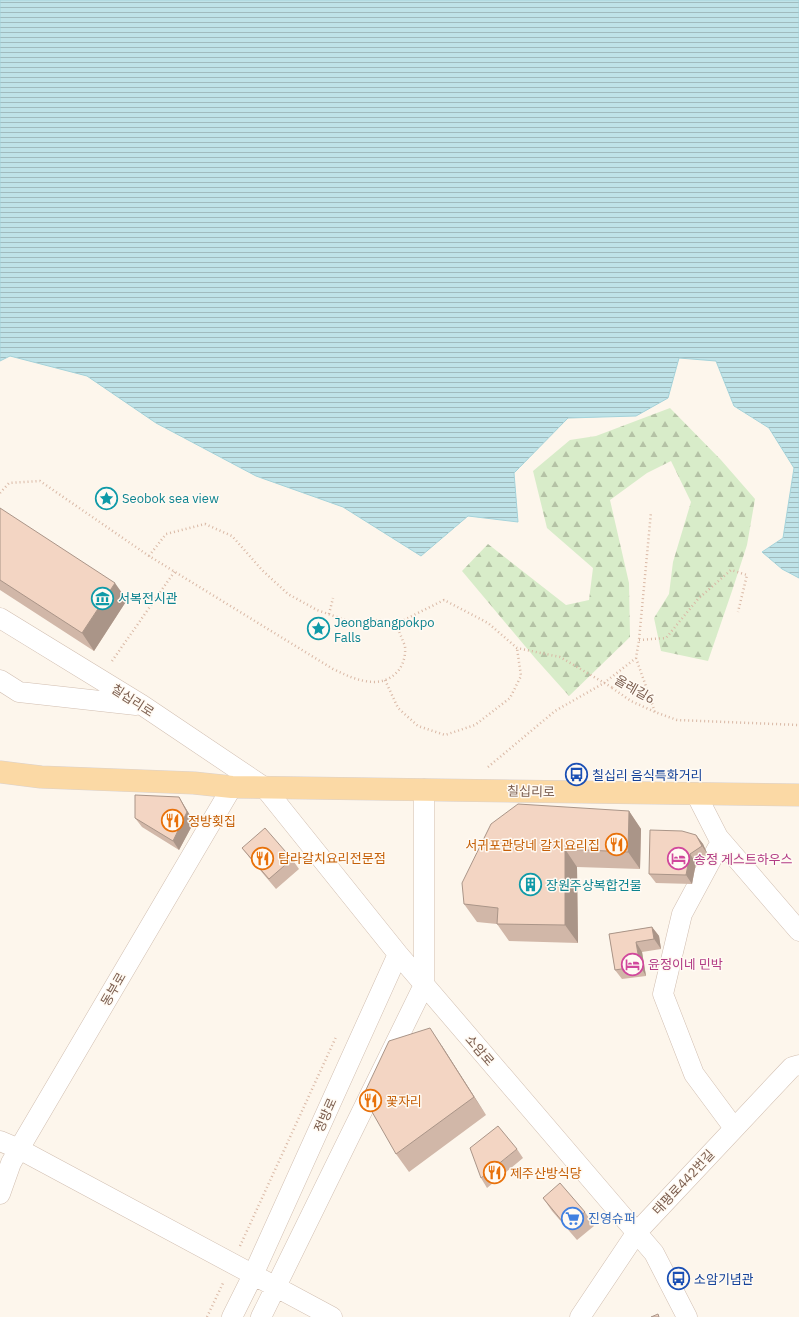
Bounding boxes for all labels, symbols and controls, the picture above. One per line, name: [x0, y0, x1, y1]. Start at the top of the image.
place icon: Seobok sea view: [93, 485, 119, 511]
place label: Seobok sea view: [122, 490, 219, 507]
museum icon: 서복전시관: [90, 585, 116, 611]
place label: 서복전시관: [118, 590, 178, 607]
place label: Jeongbangpokpo Falls: [334, 614, 435, 646]
place icon: Jeongbangpokpo Falls: [306, 616, 332, 642]
street label: 올레길6: [612, 671, 658, 708]
street label: 칠십리로: [108, 680, 157, 721]
bus stop icon: 칠십리 음식특화거리: [563, 762, 589, 788]
place label: 칠십리 음식특화거리: [592, 767, 703, 784]
street label: 칠십리로: [507, 783, 555, 800]
restaurant icon: 정방횟집: [159, 808, 185, 834]
place label: 정방횟집: [188, 813, 236, 830]
restaurant icon: 서귀포관당네 갈치요리집: [603, 832, 629, 858]
place label: 서귀포관당네 갈치요리집: [465, 837, 600, 854]
restaurant icon: 탐라갈치요리전문점: [250, 845, 276, 871]
hotel icon: 송정 게스트하우스: [666, 846, 692, 872]
place label: 탐라갈치요리전문점: [278, 850, 386, 867]
place label: 송정 게스트하우스: [694, 851, 793, 868]
building icon: 장원주상복합건물: [517, 872, 543, 898]
place label: 장원주상복합건물: [546, 877, 642, 894]
hotel icon: 윤정이네 민박: [619, 951, 645, 977]
place label: 윤정이네 민박: [648, 956, 723, 973]
street label: 동부로: [97, 969, 130, 1009]
street label: 소암로: [461, 1031, 498, 1069]
restaurant icon: 꽃자리: [357, 1088, 383, 1114]
place label: 꽃자리: [386, 1093, 422, 1110]
street label: 정방로: [310, 1095, 341, 1135]
street label: 태평로442번길: [649, 1146, 718, 1219]
restaurant icon: 제주산방식당: [481, 1160, 507, 1186]
place label: 제주산방식당: [510, 1165, 582, 1182]
supermarket icon: 진영슈퍼: [560, 1205, 586, 1231]
place label: 진영슈퍼: [588, 1210, 636, 1227]
bus stop icon: 소암기념관: [666, 1266, 692, 1292]
place label: 소암기념관: [694, 1271, 754, 1288]

